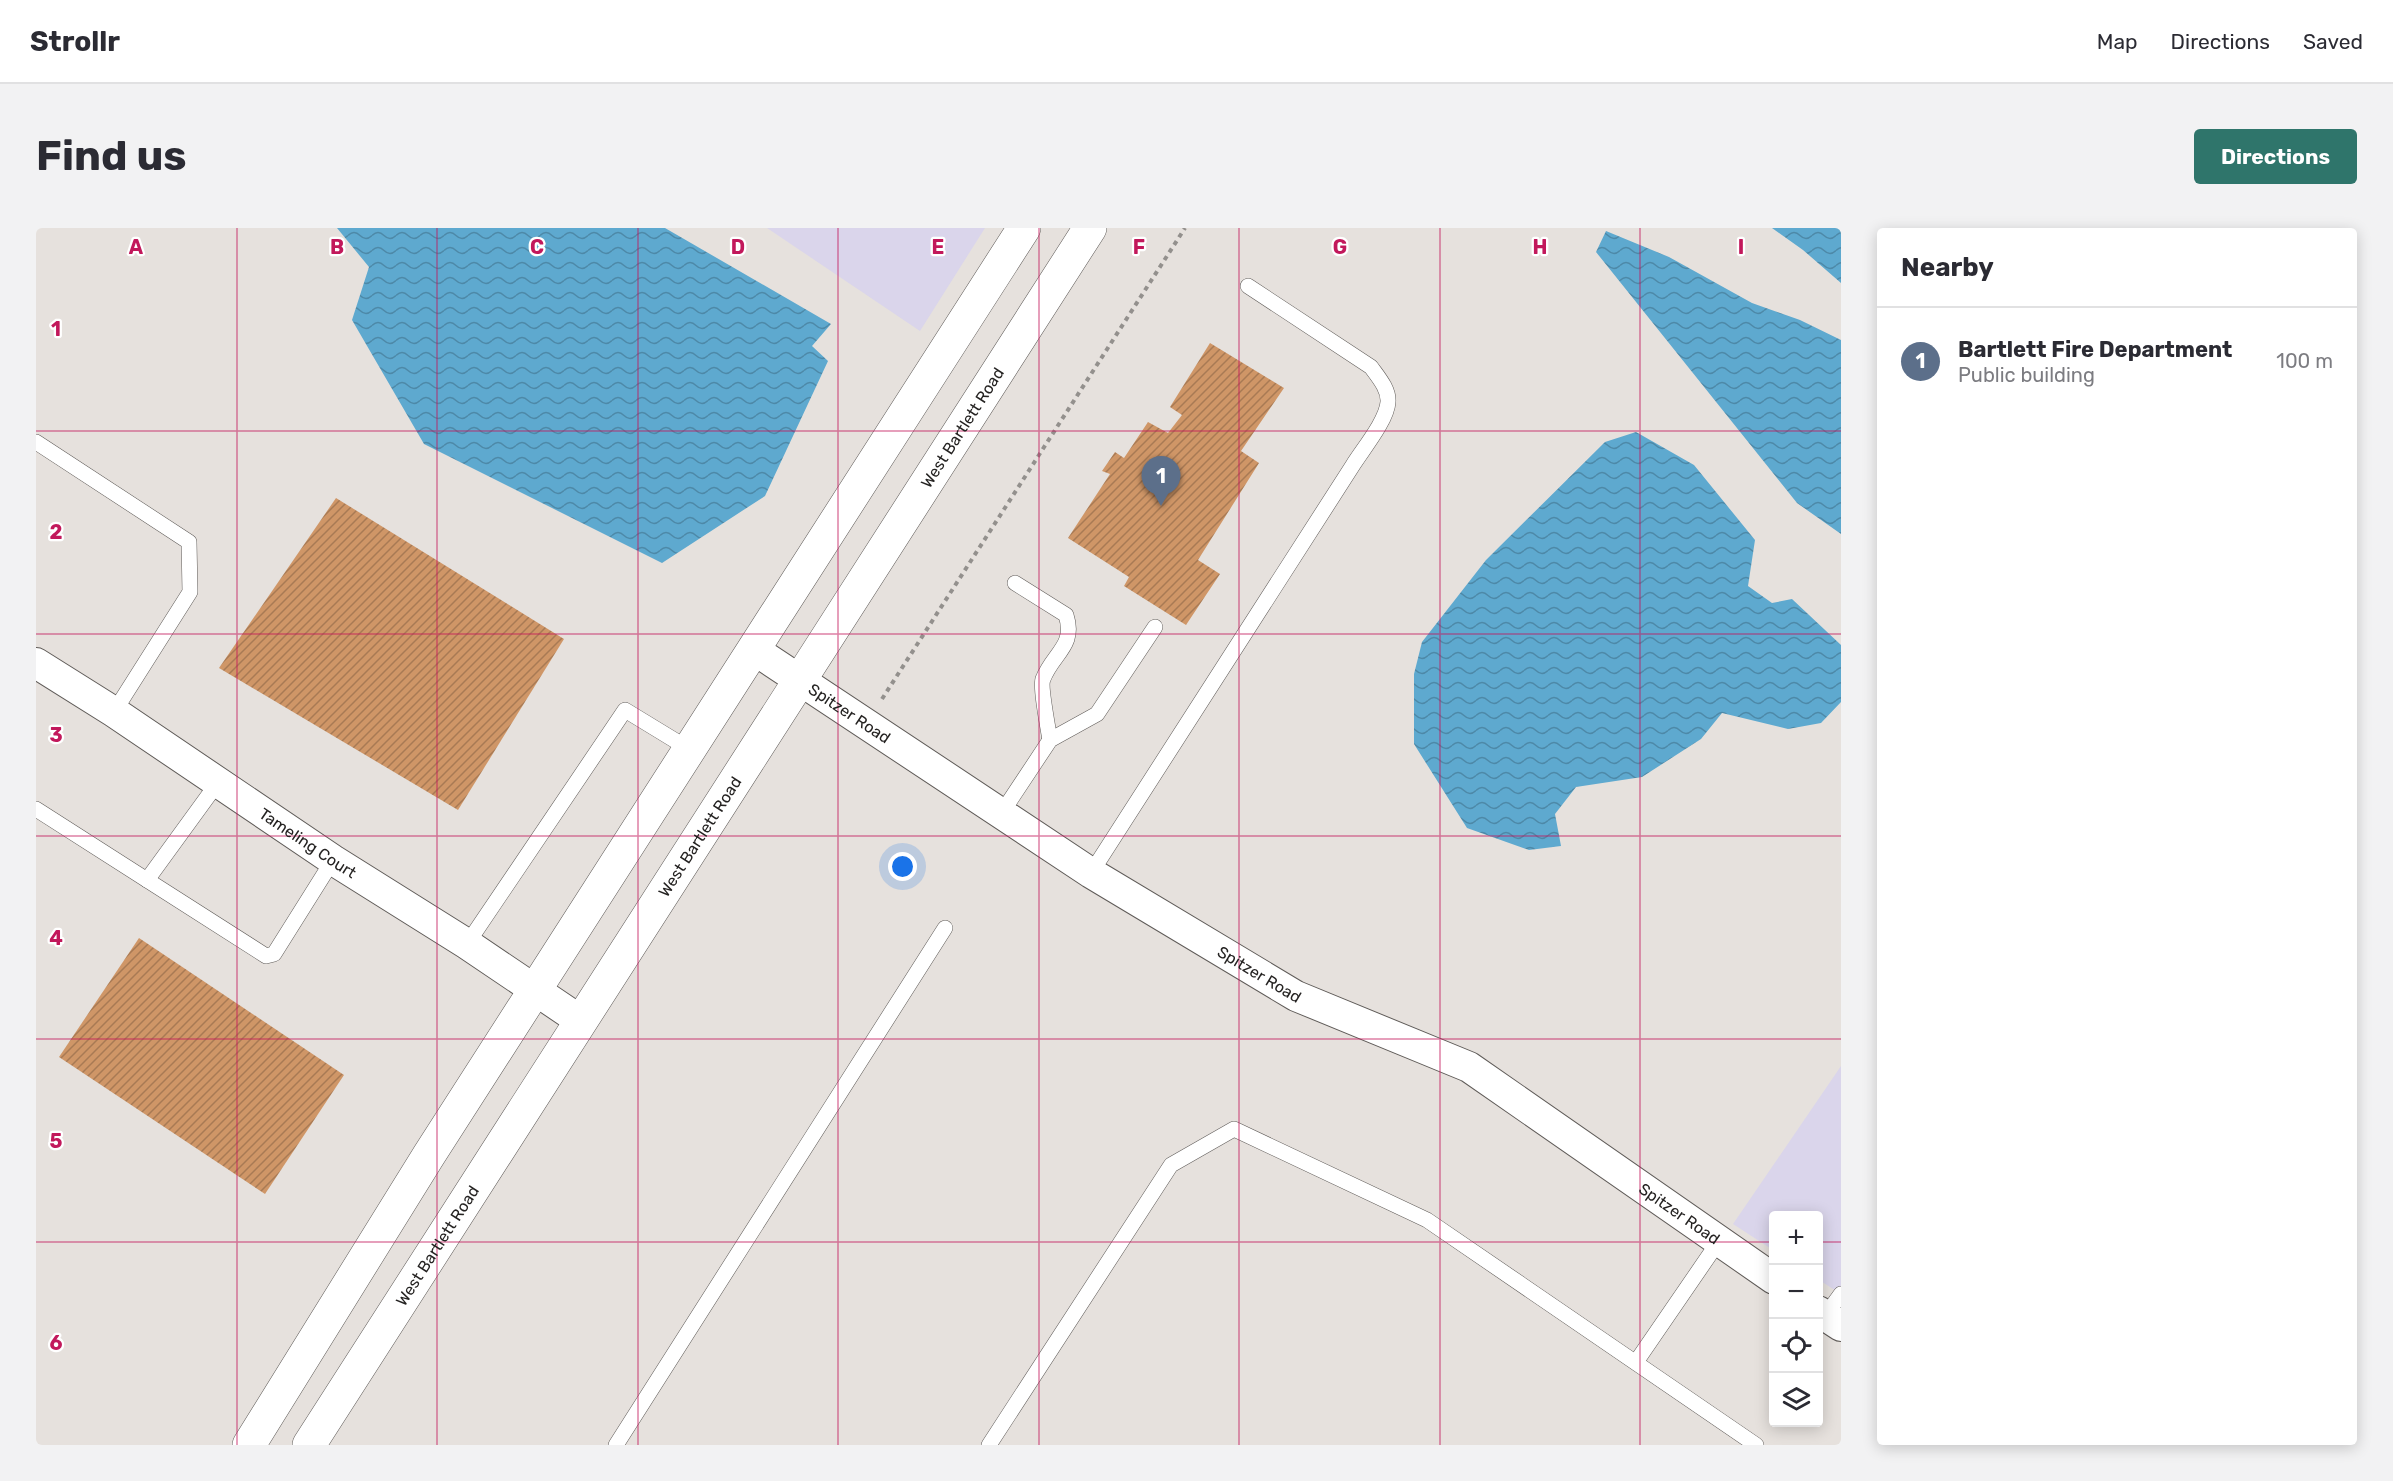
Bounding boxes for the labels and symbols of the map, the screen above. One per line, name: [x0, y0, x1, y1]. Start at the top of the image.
text: A: [129, 235, 144, 259]
text: B: [330, 235, 344, 259]
text: C: [530, 235, 544, 259]
text: D: [731, 235, 745, 259]
text: E: [932, 235, 944, 259]
text: F: [1133, 235, 1145, 259]
text: G: [1333, 235, 1347, 259]
text: H: [1533, 235, 1547, 259]
text: I: [1738, 235, 1744, 259]
text: 1: [51, 317, 61, 341]
street label: West Bartlett Road: [916, 364, 1007, 491]
pin: 1: [1142, 456, 1180, 506]
text: 2: [50, 520, 63, 544]
street label: Spitzer Road: [805, 679, 894, 747]
text: 3: [49, 723, 63, 747]
street label: West Bartlett Road: [654, 773, 745, 900]
street label: Tameling Court: [256, 804, 360, 882]
your location: [888, 852, 917, 881]
text: 4: [49, 926, 63, 950]
street label: Spitzer Road: [1214, 942, 1305, 1006]
text: 5: [50, 1129, 63, 1153]
street label: Spitzer Road: [1635, 1179, 1724, 1248]
street label: West Bartlett Road: [391, 1182, 483, 1309]
text: 6: [49, 1331, 63, 1355]

